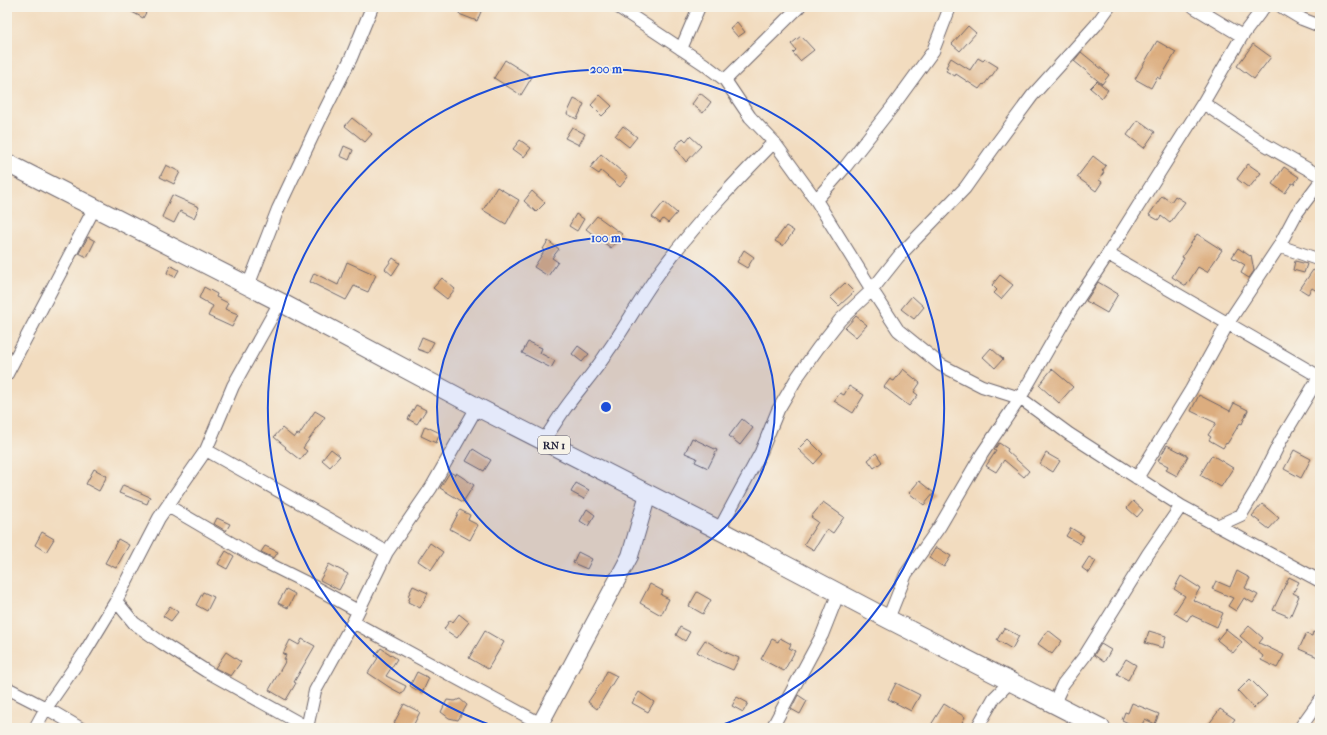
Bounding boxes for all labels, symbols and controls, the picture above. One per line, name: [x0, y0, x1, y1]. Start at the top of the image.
text: 200 m: [590, 62, 623, 76]
text: 100 m: [591, 231, 622, 245]
centre of rings: [599, 400, 613, 414]
road number: RN 1: [538, 436, 570, 454]

